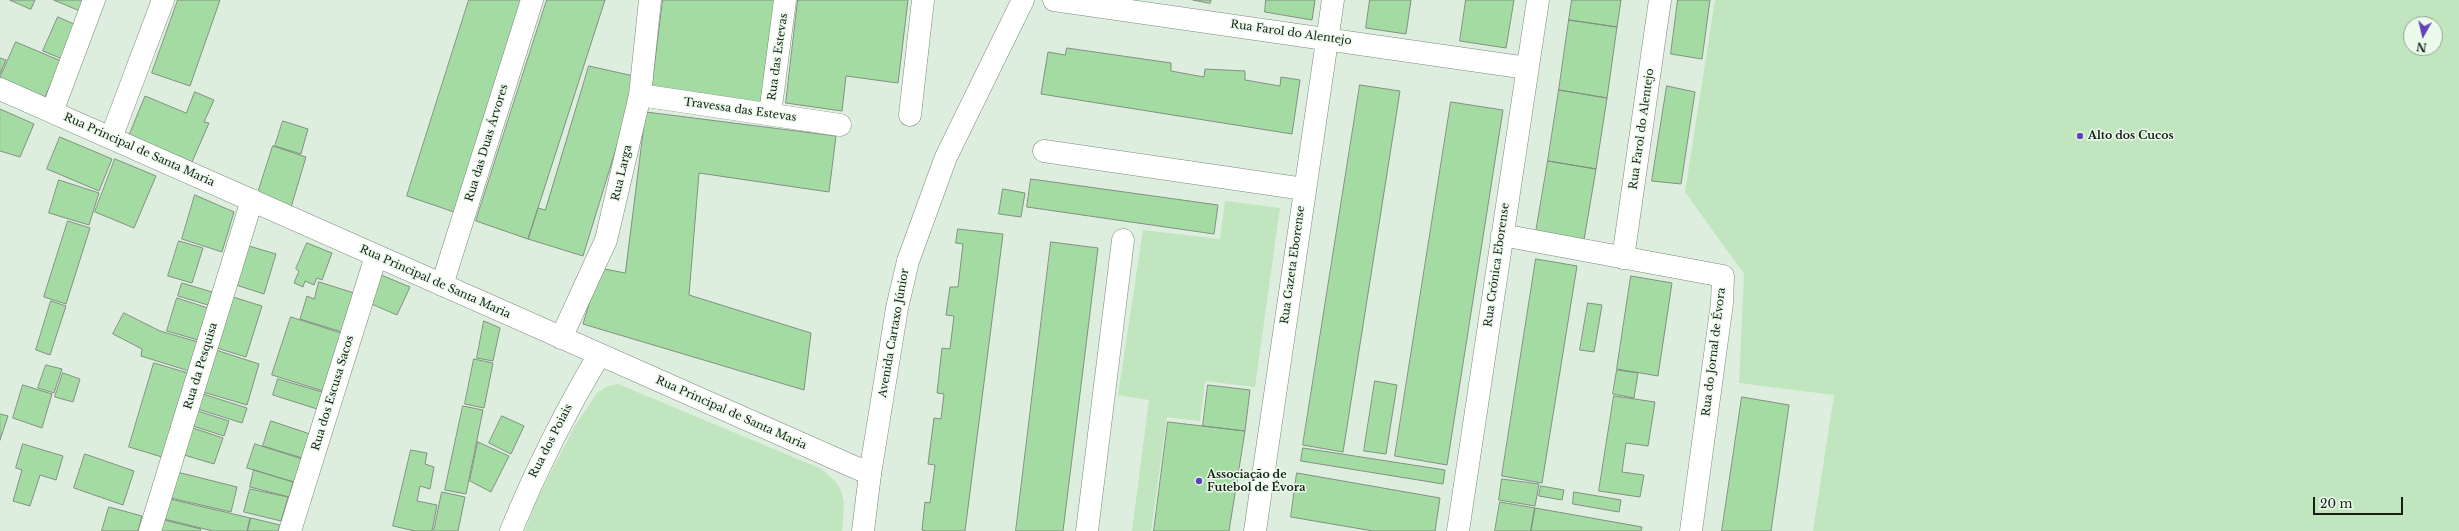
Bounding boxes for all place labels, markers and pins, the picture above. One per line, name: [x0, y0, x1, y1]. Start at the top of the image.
place label: Alto dos Cucos: [2088, 129, 2174, 143]
marker: Alto dos Cucos: [2075, 131, 2085, 141]
place label: Associação de Futebol de Évora: [1207, 468, 1305, 494]
marker: Associação de Futebol de Évora: [1194, 476, 1204, 486]

